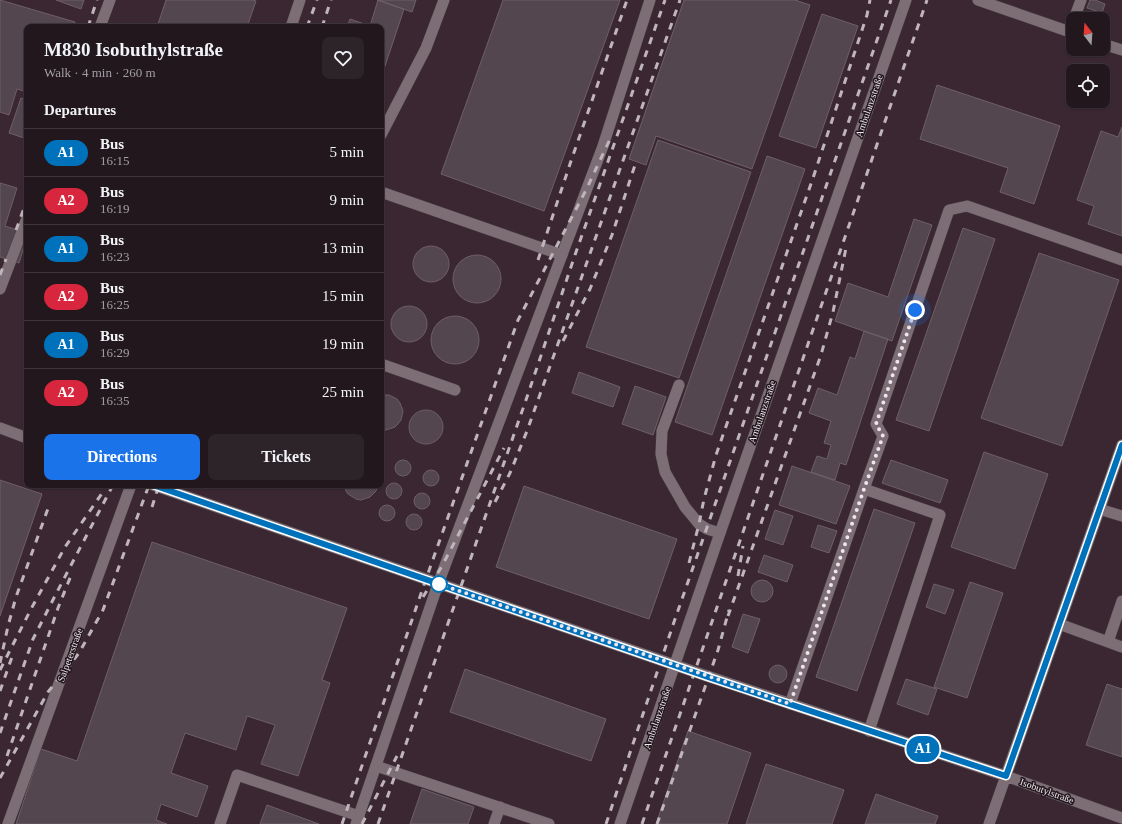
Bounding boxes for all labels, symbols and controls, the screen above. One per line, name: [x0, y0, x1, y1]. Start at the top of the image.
north arrow: [1066, 12, 1110, 56]
map controls: [1066, 12, 1110, 108]
button: heart: [322, 37, 364, 79]
text: M830 Isobuthylstraße: [44, 39, 223, 60]
button: locate: [1066, 64, 1110, 108]
text: Walk · 4 min · 260 m: [44, 65, 156, 80]
street label: Ambulanzstraße: [853, 73, 885, 139]
text: Departures: [44, 102, 116, 118]
text: Bus: [100, 136, 124, 152]
text: 5 min: [329, 144, 364, 160]
text: A1: [57, 145, 75, 160]
text: 16:15: [100, 153, 130, 168]
text: Bus: [100, 184, 124, 200]
text: 9 min: [329, 192, 364, 208]
text: A2: [57, 193, 75, 208]
text: 16:19: [100, 201, 130, 216]
text: Bus: [100, 232, 124, 248]
text: 13 min: [322, 240, 364, 256]
text: A1: [57, 241, 75, 256]
text: 16:23: [100, 249, 130, 264]
text: Bus: [100, 280, 124, 296]
text: 15 min: [322, 288, 364, 304]
text: A2: [57, 289, 75, 304]
text: 16:25: [100, 297, 130, 312]
your location: [905, 300, 925, 320]
text: Bus: [100, 328, 124, 344]
text: 19 min: [322, 336, 364, 352]
text: A1: [57, 337, 75, 352]
text: 16:29: [100, 345, 130, 360]
text: Bus: [100, 376, 124, 392]
street label: Ambulanzstraße: [746, 379, 778, 445]
text: 25 min: [322, 384, 364, 400]
text: A2: [57, 385, 75, 400]
text: 16:35: [100, 393, 130, 408]
button: Directions: [44, 434, 200, 480]
button: Tickets: [208, 434, 364, 480]
unlabelled marker: [430, 575, 448, 593]
street label: Salpeterstraße: [55, 626, 85, 683]
street label: Ambulanzstraße: [641, 685, 673, 751]
line badge: A1: [905, 736, 941, 762]
text: A1: [914, 741, 932, 756]
street label: Isobutylstraße: [1018, 776, 1076, 806]

